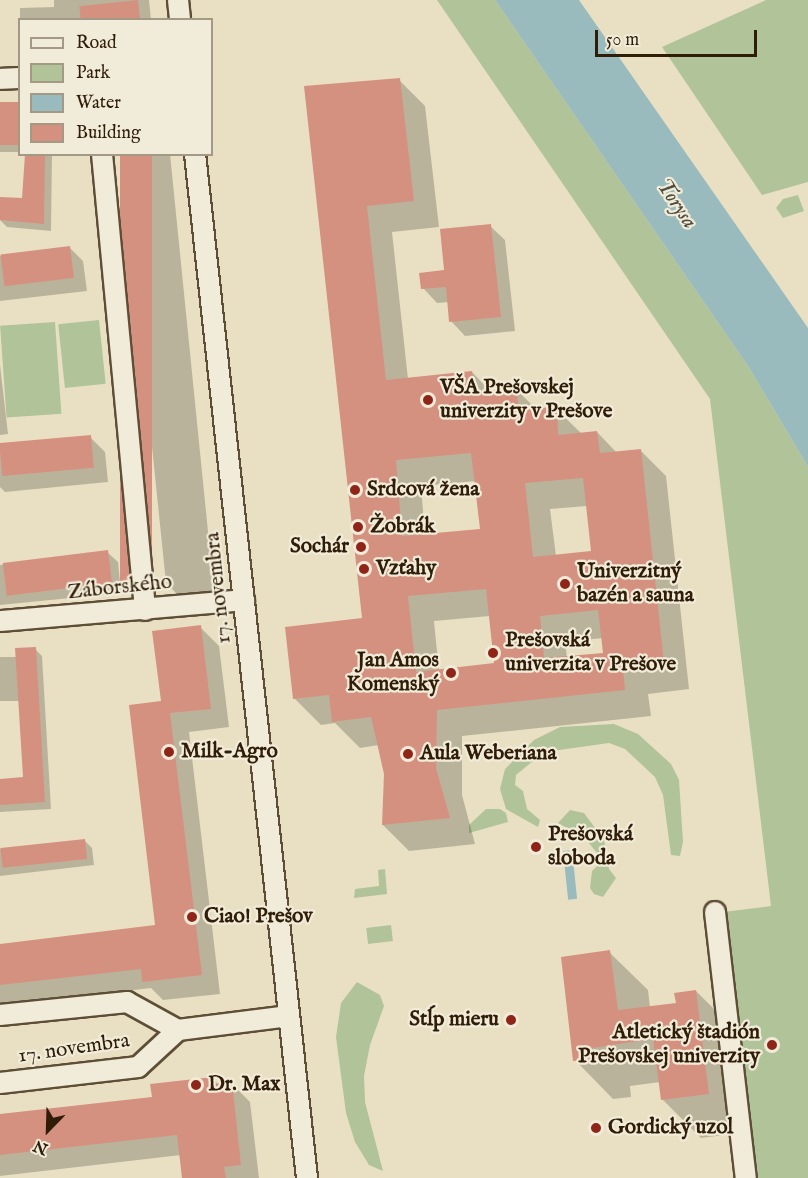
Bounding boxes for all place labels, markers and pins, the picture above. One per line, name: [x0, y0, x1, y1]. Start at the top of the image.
place label: VŠA Prešovskej univerzity v Prešove: [440, 375, 612, 425]
marker: VŠA Prešovskej univerzity v Prešove: [421, 393, 435, 407]
place label: Srdcová žena: [367, 477, 479, 503]
marker: Srdcová žena: [348, 483, 362, 497]
place label: Žobrák: [370, 514, 435, 540]
marker: Žobrák: [351, 520, 365, 534]
place label: Sochár: [290, 534, 349, 560]
marker: Sochár: [354, 540, 368, 554]
place label: Vzťahy: [376, 556, 436, 582]
place label: Univerzitný bazén a sauna: [577, 559, 694, 609]
marker: Vzťahy: [357, 562, 371, 576]
marker: Univerzitný bazén a sauna: [558, 577, 572, 591]
place label: Prešovská univerzita v Prešove: [505, 628, 676, 678]
marker: Prešovská univerzita v Prešove: [486, 646, 500, 660]
place label: Jan Amos Komenský: [347, 648, 439, 698]
marker: Jan Amos Komenský: [444, 666, 458, 680]
place label: Milk-Agro: [181, 739, 278, 765]
place label: Aula Weberiana: [420, 741, 557, 767]
marker: Milk-Agro: [162, 745, 176, 759]
marker: Aula Weberiana: [401, 747, 415, 761]
place label: Prešovská sloboda: [548, 822, 633, 872]
marker: Prešovská sloboda: [529, 840, 543, 854]
place label: Ciao! Prešov: [204, 904, 313, 930]
marker: Ciao! Prešov: [185, 910, 199, 924]
place label: Stĺp mieru: [409, 1007, 499, 1033]
marker: Stĺp mieru: [504, 1013, 518, 1027]
place label: Atletický štadión Prešovskej univerzity: [578, 1020, 760, 1070]
marker: Atletický štadión Prešovskej univerzity: [765, 1038, 779, 1052]
place label: Dr. Max: [208, 1072, 280, 1098]
marker: Dr. Max: [189, 1078, 203, 1092]
place label: Gordický uzol: [608, 1115, 733, 1141]
marker: Gordický uzol: [589, 1121, 603, 1135]

